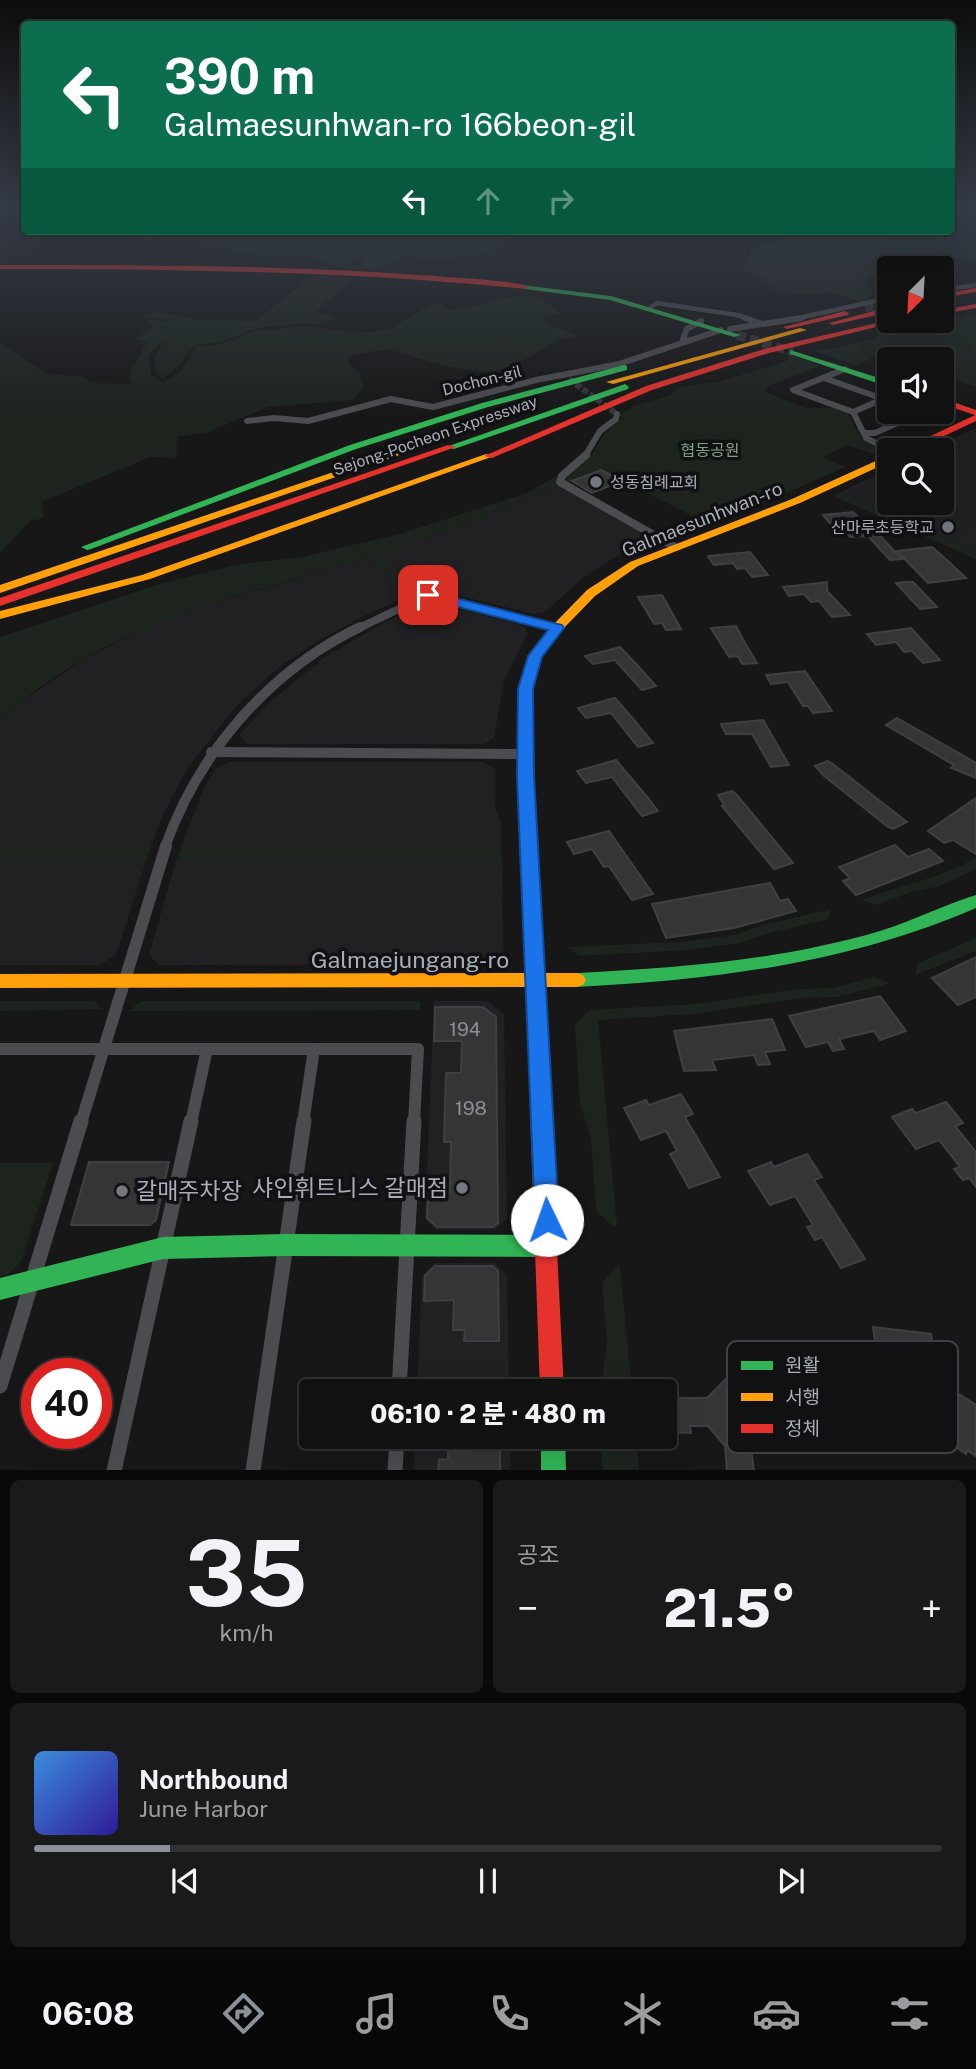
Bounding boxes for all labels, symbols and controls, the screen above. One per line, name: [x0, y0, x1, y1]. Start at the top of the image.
text: 390 m: [164, 47, 315, 105]
icon: left: [49, 49, 140, 140]
text: Galmaesunhwan-ro 166beon-gil: [164, 106, 636, 143]
icon: left: [396, 182, 434, 220]
icon: ahead: [469, 182, 507, 220]
icon: right: [542, 182, 580, 220]
north arrow: [877, 256, 954, 332]
map controls: [877, 256, 954, 515]
button: sound: [877, 347, 954, 424]
street label: Dochon-gil: [440, 361, 524, 400]
street label: Sejong-Pocheon Expressway: [331, 391, 540, 479]
button: search: [877, 438, 954, 515]
park label: 협동공원: [681, 441, 739, 460]
place label: 성동침례교회: [610, 473, 698, 492]
marker: 성동침례교회: [588, 474, 604, 490]
street label: Galmaesunhwan-ro: [618, 477, 786, 561]
place label: 산마루초등학교: [831, 518, 934, 537]
marker: 산마루초등학교: [940, 519, 956, 535]
pin: [398, 565, 458, 625]
icon: arrive: [409, 576, 447, 614]
street label: Galmaejungang-ro: [311, 946, 509, 973]
house number: 194: [449, 1018, 481, 1040]
house number: 198: [455, 1097, 487, 1119]
place label: 샤인휘트니스 갈매점: [252, 1174, 448, 1201]
place label: 갈매주차장: [136, 1177, 242, 1204]
marker: 샤인휘트니스 갈매점: [454, 1180, 470, 1196]
marker: 갈매주차장: [114, 1183, 130, 1199]
position arrow: [510, 1183, 584, 1257]
legend: [727, 1341, 958, 1453]
text: 원활: [785, 1354, 820, 1376]
speed limit sign: 40: [21, 1358, 112, 1449]
text: 서행: [785, 1386, 820, 1408]
text: 06:10 · 2 분 · 480 m: [370, 1398, 606, 1429]
text: 정체: [785, 1417, 820, 1439]
text: 35: [186, 1520, 307, 1626]
text: 공조: [517, 1541, 559, 1568]
text: 21.5°: [663, 1578, 796, 1639]
text: −: [517, 1586, 538, 1631]
text: +: [921, 1586, 942, 1631]
text: km/h: [219, 1619, 274, 1646]
text: Northbound: [139, 1764, 288, 1795]
text: June Harbor: [139, 1795, 268, 1822]
icon: previous: [166, 1862, 204, 1900]
icon: pause: [469, 1862, 507, 1900]
icon: next: [772, 1862, 810, 1900]
icon: directions: [219, 1989, 268, 2038]
icon: music: [352, 1989, 401, 2038]
icon: phone: [485, 1989, 534, 2038]
icon: climate: [618, 1989, 667, 2038]
icon: car: [752, 1989, 801, 2038]
icon: filters: [885, 1989, 934, 2038]
text: 06:08: [42, 1995, 134, 2032]

